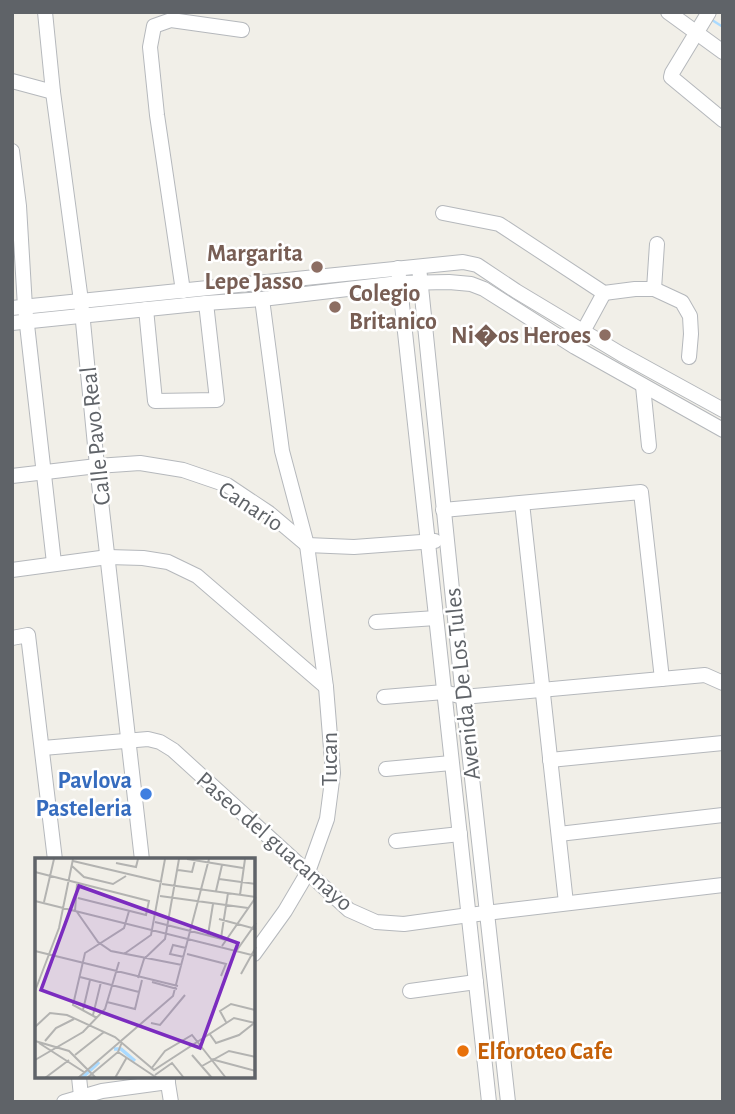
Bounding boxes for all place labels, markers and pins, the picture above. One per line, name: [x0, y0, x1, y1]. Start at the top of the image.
place label: Margarita Lepe Jasso: [205, 242, 303, 294]
marker: Margarita Lepe Jasso: [309, 259, 325, 275]
place label: Colegio Britanico: [349, 282, 437, 334]
marker: Colegio Britanico: [327, 299, 343, 315]
place label: Ni�os Heroes: [451, 324, 591, 348]
marker: Ni�os Heroes: [597, 327, 613, 343]
place label: Pavlova Pasteleria: [36, 769, 132, 821]
marker: Pavlova Pasteleria: [138, 786, 154, 802]
place label: Elforoteo Cafe: [477, 1040, 613, 1064]
marker: Elforoteo Cafe: [455, 1043, 471, 1059]

